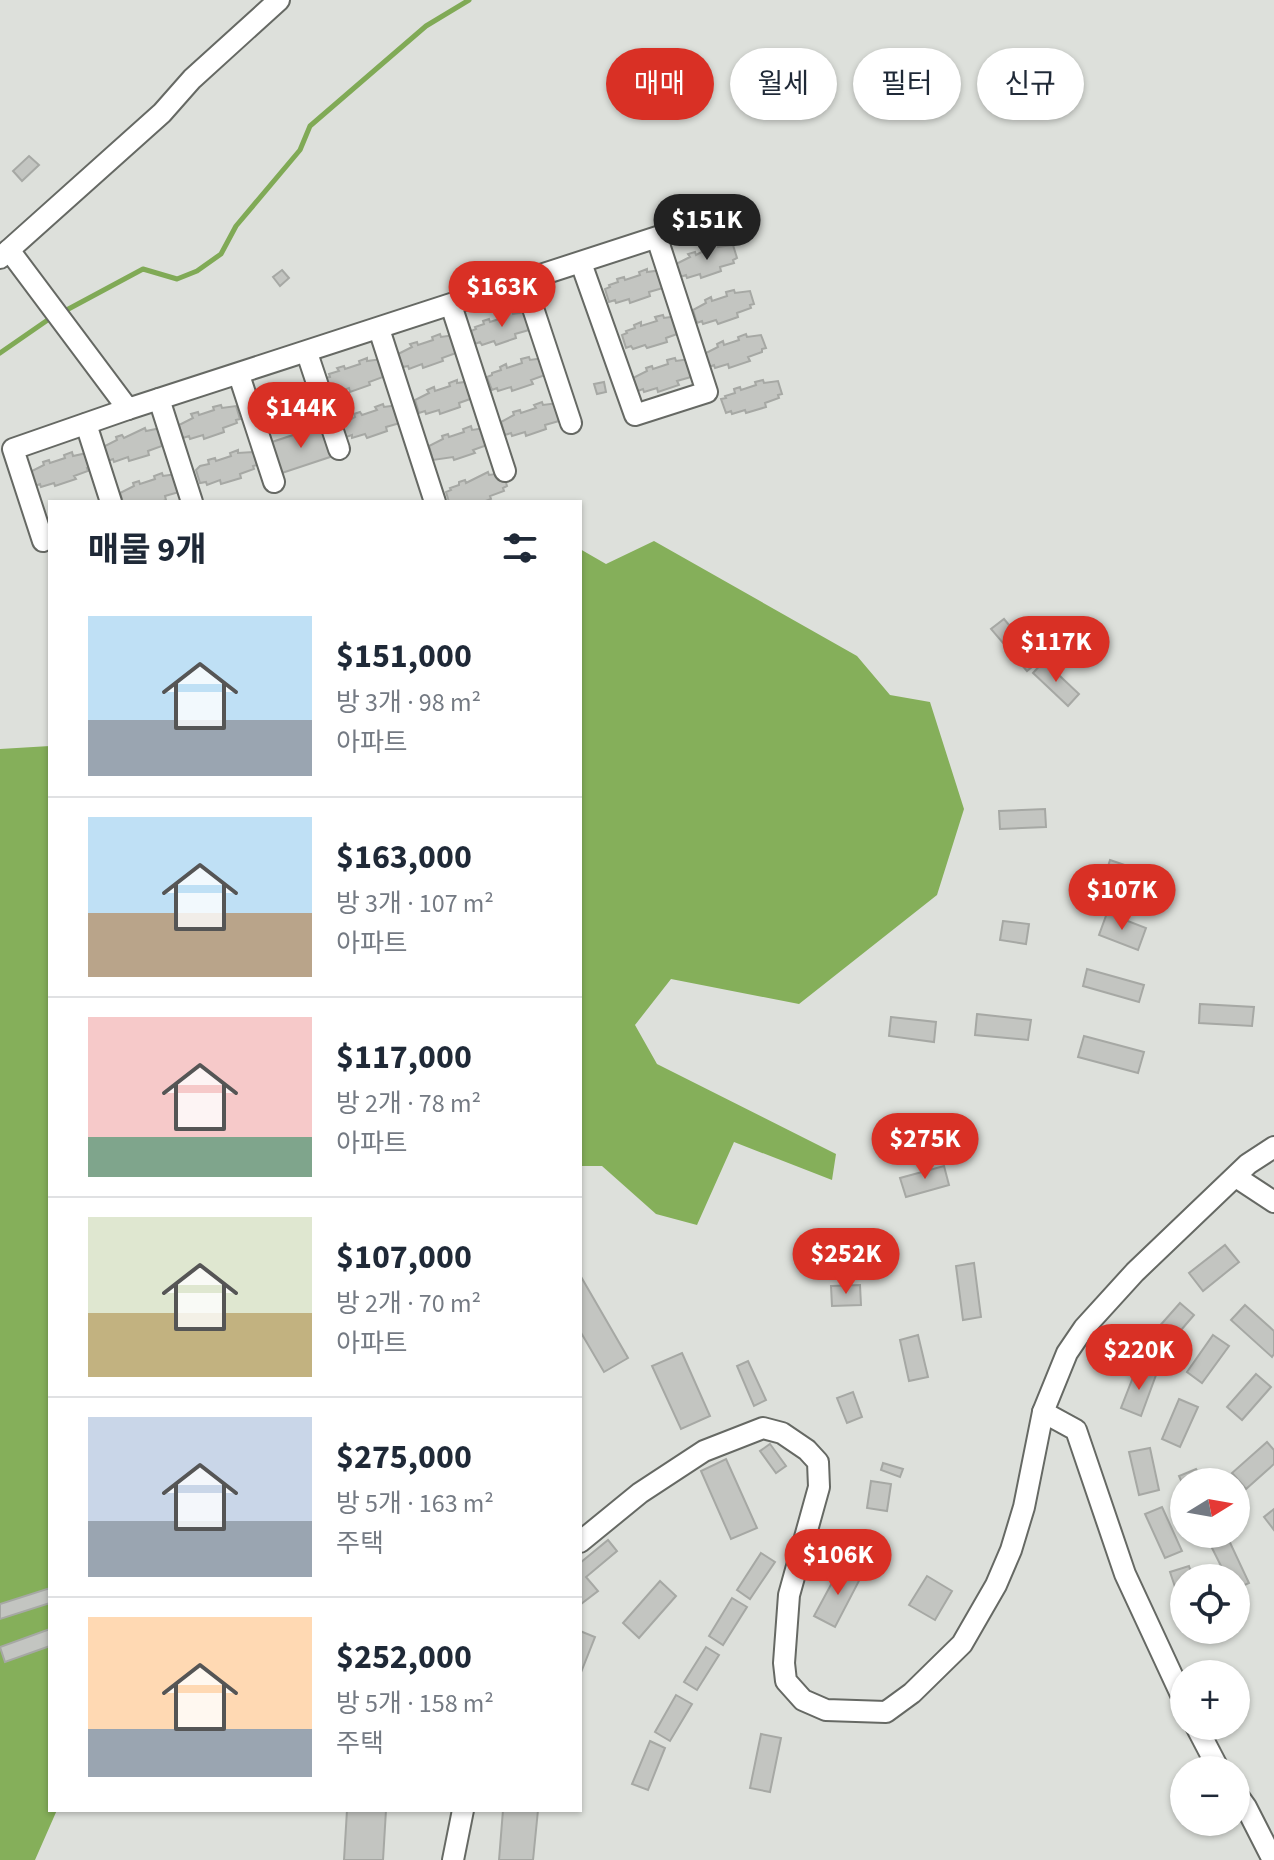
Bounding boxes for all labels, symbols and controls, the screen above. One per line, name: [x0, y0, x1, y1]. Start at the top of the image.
chip: 매매: [606, 48, 714, 120]
chip: 월세: [730, 48, 837, 120]
chip: 필터: [853, 48, 961, 120]
chip: 신규: [977, 48, 1084, 120]
pin: $151K: [651, 194, 763, 262]
text: $151K: [672, 201, 742, 238]
pin: $163K: [446, 261, 558, 329]
text: $163K: [467, 268, 537, 305]
pin: $144K: [245, 382, 357, 450]
text: $144K: [266, 389, 336, 426]
text: 매물 9개: [88, 526, 207, 575]
icon: filters: [498, 526, 542, 570]
pin: $117K: [1000, 616, 1112, 684]
text: $117K: [1021, 623, 1091, 660]
text: $151,000: [336, 632, 472, 681]
icon: home: [152, 648, 248, 744]
text: 방 3개 · 98 m²: [336, 684, 481, 721]
text: 아파트: [336, 724, 408, 761]
text: $163,000: [336, 833, 472, 882]
icon: home: [152, 849, 248, 945]
pin: $107K: [1066, 864, 1178, 932]
text: $107K: [1087, 871, 1157, 908]
text: 방 3개 · 107 m²: [336, 885, 494, 922]
text: 아파트: [336, 925, 408, 962]
text: $117,000: [336, 1033, 472, 1082]
icon: home: [152, 1049, 248, 1145]
text: 방 2개 · 78 m²: [336, 1085, 481, 1122]
pin: $275K: [869, 1113, 981, 1181]
text: $275K: [890, 1120, 960, 1157]
text: 아파트: [336, 1125, 408, 1162]
pin: $252K: [790, 1228, 902, 1296]
text: $107,000: [336, 1233, 472, 1282]
text: $252K: [811, 1235, 881, 1272]
icon: home: [152, 1249, 248, 1345]
text: 방 2개 · 70 m²: [336, 1285, 481, 1322]
pin: $220K: [1083, 1324, 1195, 1392]
text: 아파트: [336, 1325, 408, 1362]
text: $220K: [1104, 1331, 1174, 1368]
text: $275,000: [336, 1433, 472, 1482]
icon: home: [152, 1449, 248, 1545]
north arrow: [1170, 1468, 1250, 1548]
map controls: [1170, 1468, 1250, 1836]
text: 방 5개 · 163 m²: [336, 1485, 494, 1522]
text: 주택: [336, 1525, 384, 1562]
pin: $106K: [782, 1529, 894, 1597]
text: $106K: [803, 1536, 873, 1573]
button: locate: [1170, 1564, 1250, 1644]
text: $252,000: [336, 1633, 472, 1682]
icon: home: [152, 1649, 248, 1745]
button: +: [1170, 1660, 1250, 1740]
text: 방 5개 · 158 m²: [336, 1685, 494, 1722]
text: 주택: [336, 1725, 384, 1762]
button: −: [1170, 1756, 1250, 1836]

